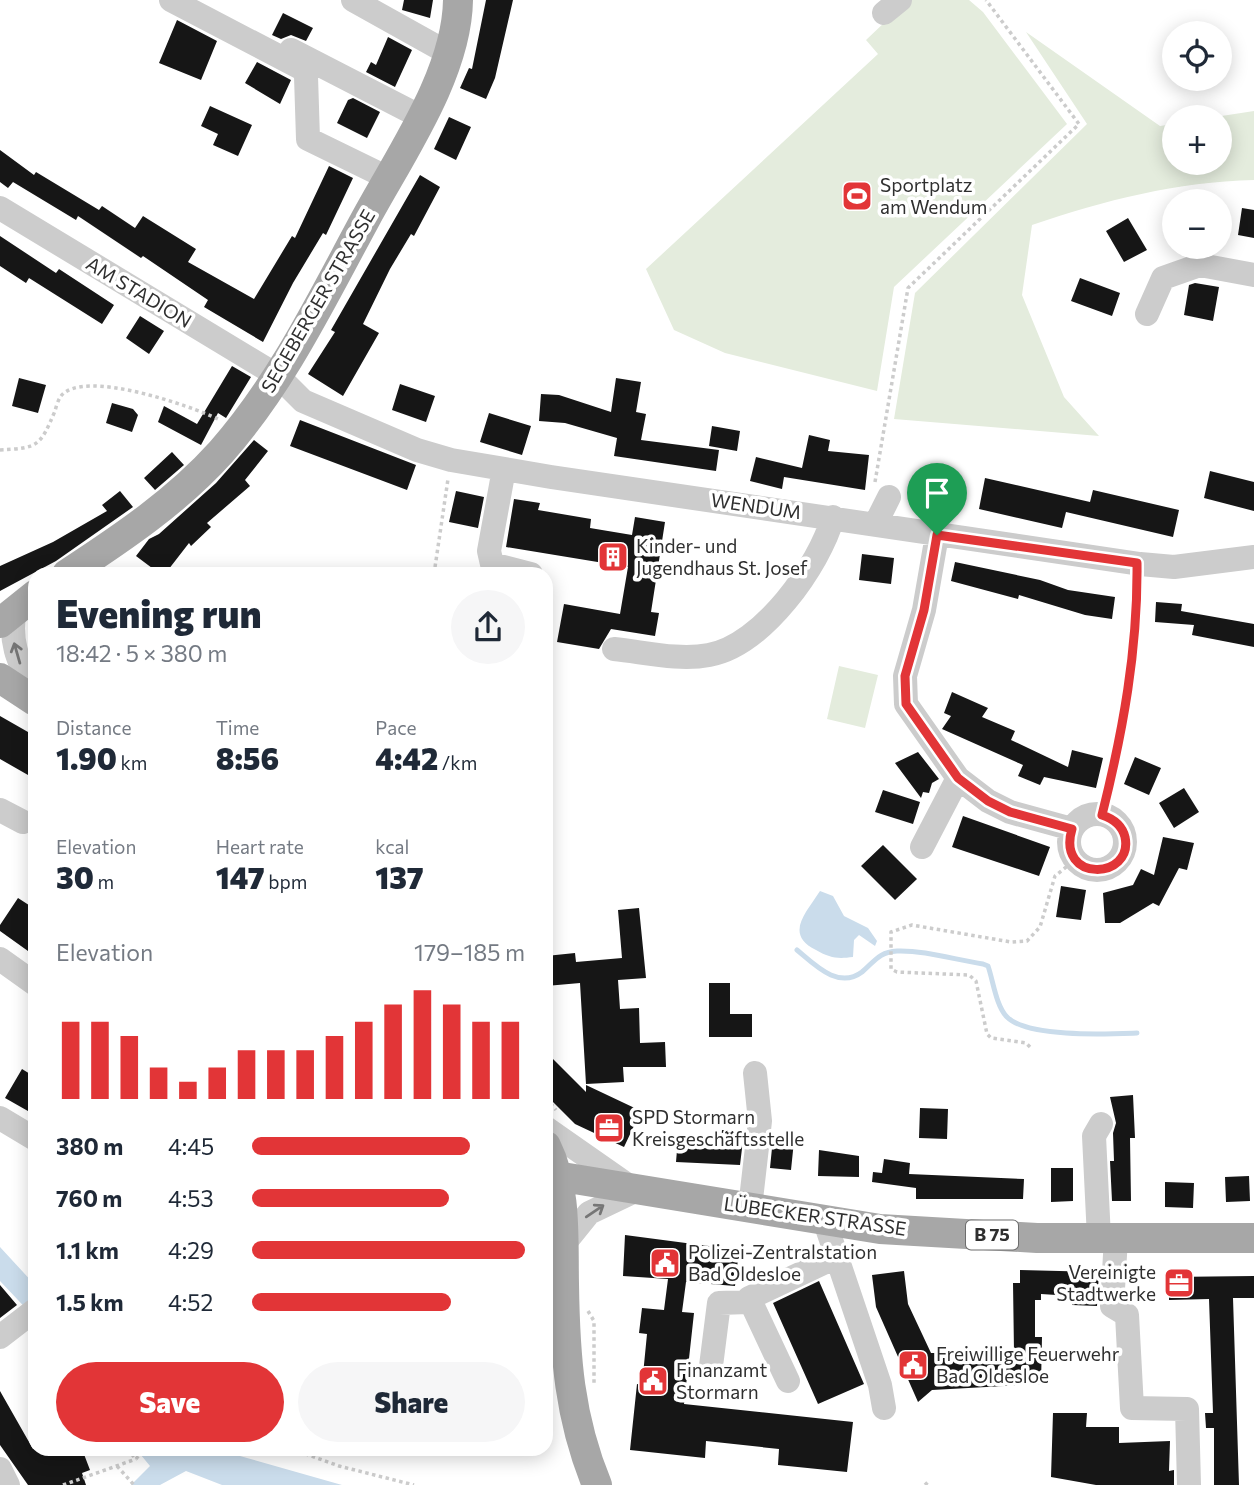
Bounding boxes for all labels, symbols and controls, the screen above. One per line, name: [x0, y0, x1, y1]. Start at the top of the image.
map controls: [1162, 21, 1232, 259]
button: locate: [1162, 21, 1232, 91]
button: +: [1162, 105, 1232, 175]
place label: Sportplatz am Wendum: [880, 173, 987, 218]
sports icon: Sportplatz am Wendum: [840, 179, 874, 213]
button: −: [1162, 189, 1232, 259]
street label: SEGEBERGER STRASSE: [256, 205, 379, 396]
street label: AM STADION: [82, 251, 196, 332]
pin: [907, 463, 967, 535]
icon: arrive: [918, 474, 956, 512]
street label: WENDUM: [709, 488, 803, 523]
place label: Kinder- und Jugendhaus St. Josef: [636, 534, 808, 579]
building icon: Kinder- und Jugendhaus St. Josef: [596, 540, 630, 574]
text: Evening run: [56, 589, 262, 636]
button: share: [451, 590, 525, 664]
text: 18:42 · 5 × 380 m: [56, 639, 227, 667]
one-way arrow: [9, 643, 22, 665]
text: Distance: [56, 716, 132, 739]
text: Time: [216, 716, 259, 739]
text: Pace: [375, 716, 417, 739]
text: 1.90: [56, 739, 117, 776]
text: 8:56: [216, 739, 279, 776]
text: 4:42: [375, 739, 438, 776]
text: km: [117, 751, 147, 774]
text: /km: [438, 751, 477, 774]
text: Elevation: [56, 835, 136, 858]
text: Heart rate: [216, 835, 304, 858]
text: kcal: [375, 835, 409, 858]
text: 30: [56, 858, 94, 895]
text: 147: [216, 858, 265, 895]
text: 137: [375, 858, 424, 895]
text: m: [94, 870, 114, 893]
text: bpm: [265, 870, 307, 893]
text: Elevation: [56, 938, 153, 966]
text: 179–185 m: [414, 938, 525, 966]
place label: SPD Stormarn Kreisgeschäftsstelle: [632, 1105, 804, 1150]
office icon: SPD Stormarn Kreisgeschäftsstelle: [592, 1111, 626, 1145]
text: 380 m: [56, 1132, 123, 1160]
text: 4:45: [168, 1132, 214, 1160]
text: 760 m: [56, 1184, 122, 1212]
text: 4:53: [168, 1184, 214, 1212]
street label: LÜBECKER STRASSE: [722, 1191, 908, 1240]
one-way arrow: [584, 1204, 604, 1218]
road number: B 75: [966, 1220, 1018, 1250]
text: 1.1 km: [56, 1236, 119, 1264]
text: 4:29: [168, 1236, 214, 1264]
place label: Polizei-Zentralstation Bad Oldesloe: [688, 1240, 877, 1285]
public building icon: Polizei-Zentralstation Bad Oldesloe: [648, 1246, 682, 1280]
place label: Vereinigte Stadtwerke: [1056, 1260, 1156, 1305]
office icon: Vereinigte Stadtwerke: [1162, 1266, 1196, 1300]
text: 1.5 km: [56, 1288, 124, 1316]
text: 4:52: [168, 1288, 213, 1316]
place label: Freiwillige Feuerwehr Bad Oldesloe: [936, 1342, 1120, 1387]
public building icon: Freiwillige Feuerwehr Bad Oldesloe: [896, 1348, 930, 1382]
place label: Finanzamt Stormarn: [676, 1358, 767, 1403]
button: Save: [56, 1362, 284, 1442]
button: Share: [298, 1362, 525, 1442]
public building icon: Finanzamt Stormarn: [636, 1364, 670, 1398]

